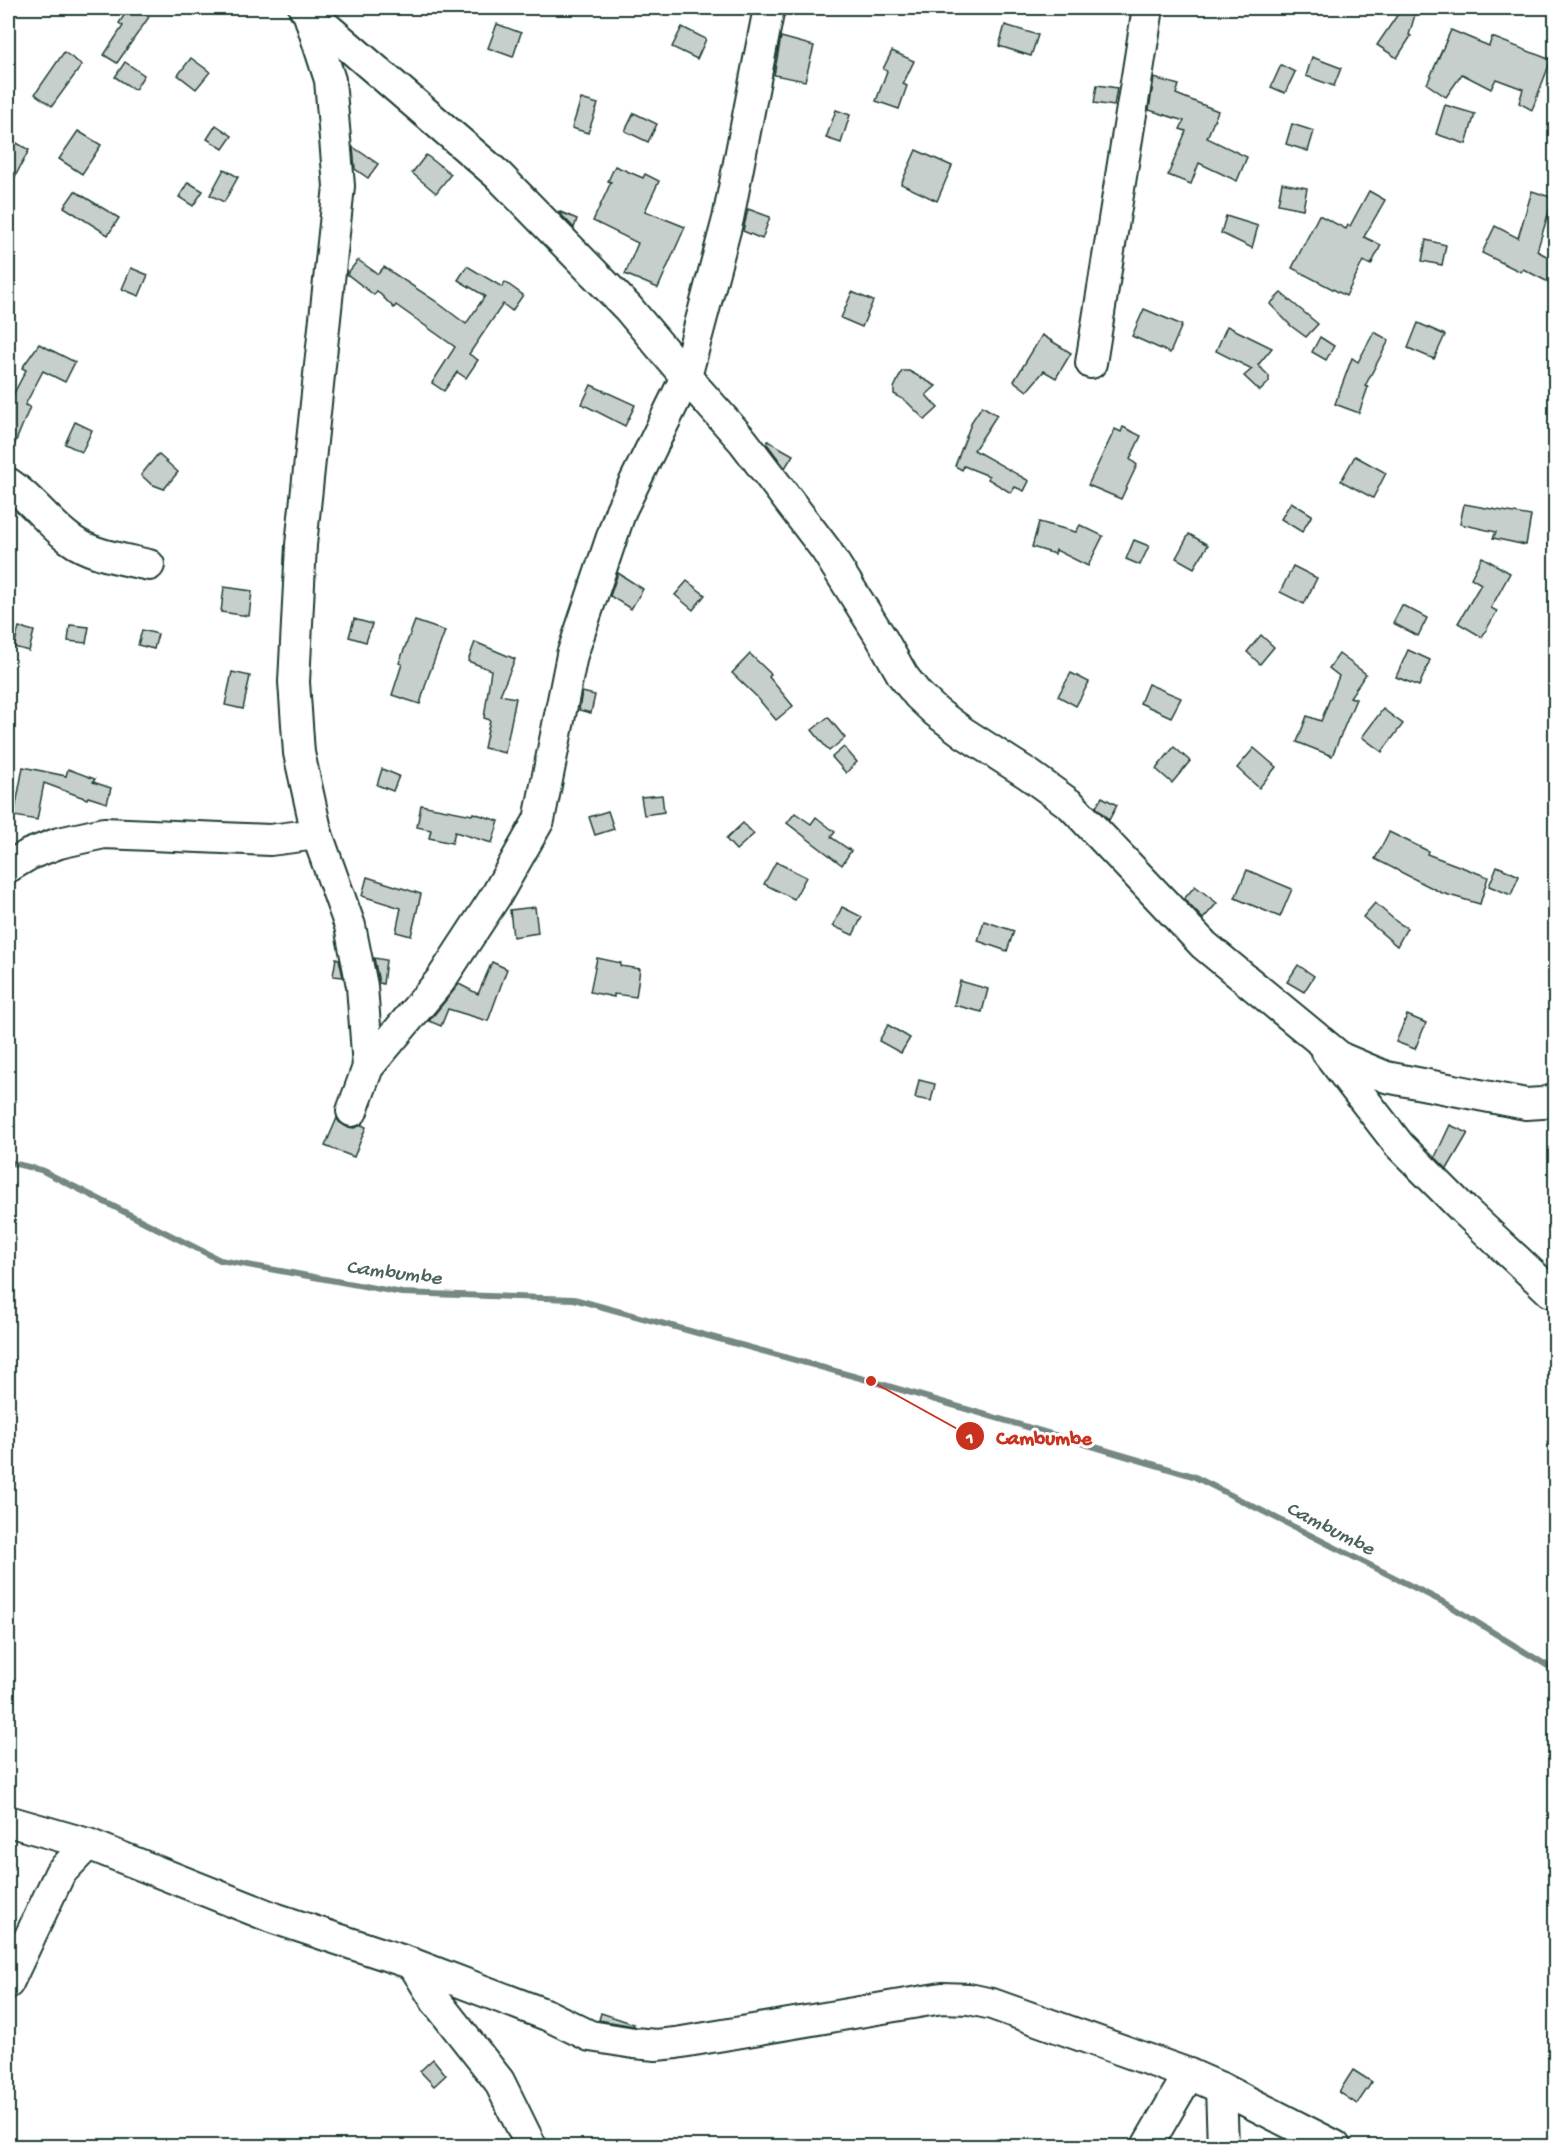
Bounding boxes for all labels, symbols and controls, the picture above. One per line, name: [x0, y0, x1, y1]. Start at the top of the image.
water label: Cambumbe: [345, 1256, 444, 1293]
callout: Cambumbe: [955, 1417, 1104, 1456]
text: Cambumbe: [995, 1428, 1093, 1453]
text: 1: [965, 1429, 974, 1450]
water label: Cambumbe: [1281, 1497, 1379, 1564]

